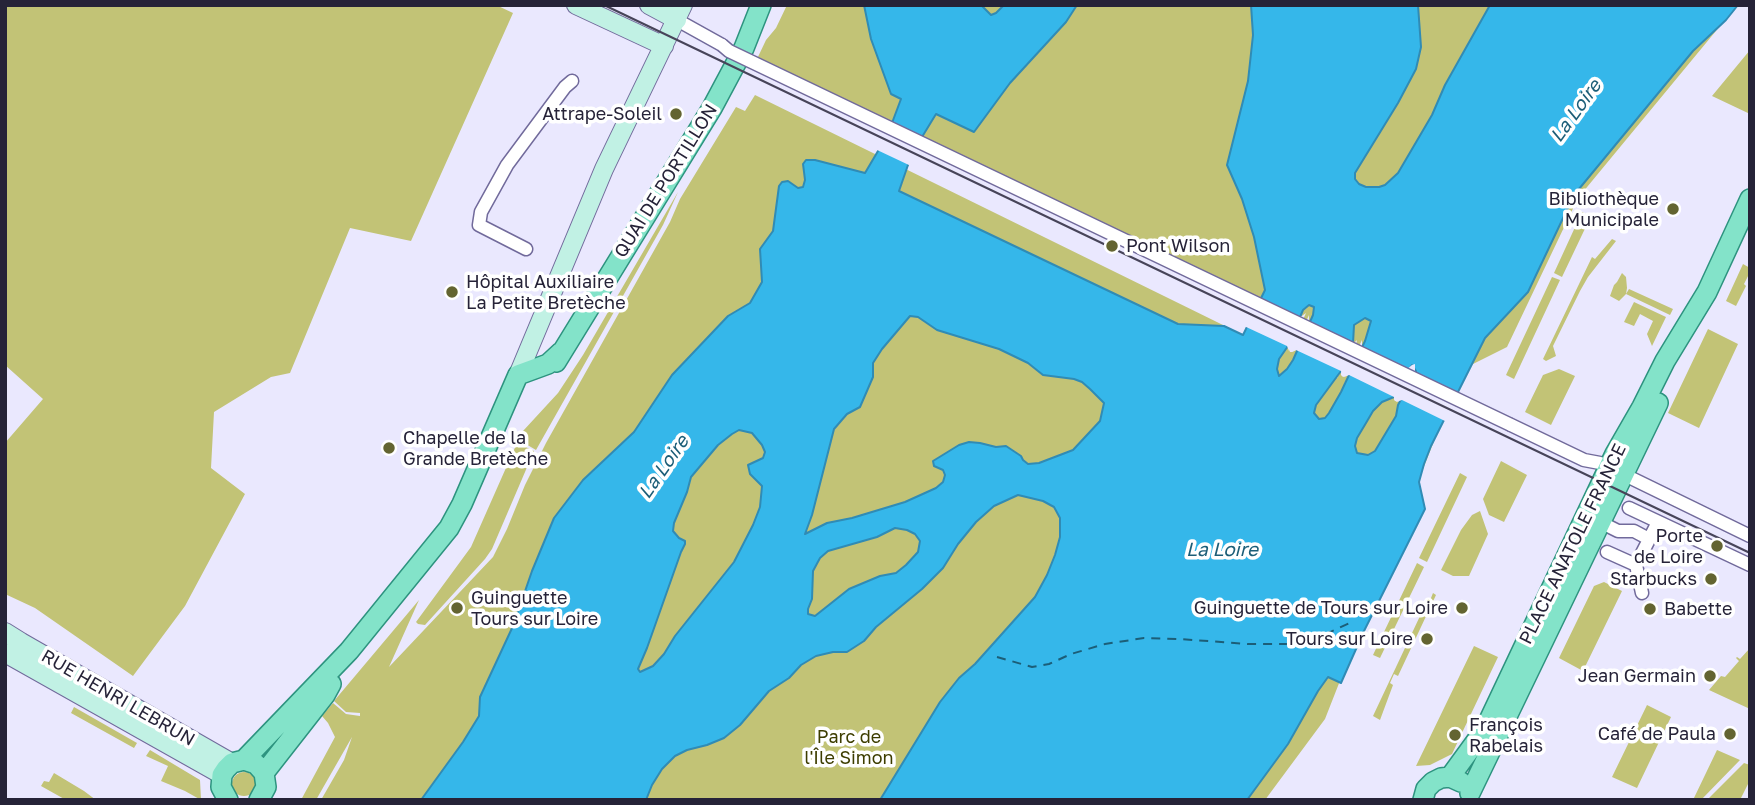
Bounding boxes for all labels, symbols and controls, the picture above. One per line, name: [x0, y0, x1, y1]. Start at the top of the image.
water label: La Loire: [1546, 75, 1606, 147]
street label: QUAI DE PORTILLON: [610, 100, 722, 262]
place label: Attrape-Soleil: [542, 103, 662, 125]
marker: Attrape-Soleil: [668, 106, 684, 122]
place label: Bibliothèque Municipale: [1549, 188, 1659, 230]
marker: Bibliothèque Municipale: [1665, 201, 1681, 217]
place label: Pont Wilson: [1126, 235, 1230, 257]
marker: Pont Wilson: [1104, 238, 1120, 254]
place label: Hôpital Auxiliaire La Petite Bretèche: [466, 271, 626, 314]
marker: Hôpital Auxiliaire La Petite Bretèche: [444, 284, 460, 300]
place label: Chapelle de la Grande Bretèche: [403, 427, 548, 470]
water label: La Loire: [634, 431, 694, 503]
marker: Chapelle de la Grande Bretèche: [381, 440, 397, 456]
street label: PLACE ANATOLE FRANCE: [1515, 440, 1631, 648]
place label: Porte de Loire: [1634, 525, 1703, 568]
marker: Porte de Loire: [1709, 538, 1725, 554]
water label: La Loire: [1186, 539, 1258, 561]
place label: Starbucks: [1610, 568, 1697, 590]
marker: Starbucks: [1703, 571, 1719, 587]
place label: Guinguette Tours sur Loire: [471, 587, 598, 630]
place label: Guinguette de Tours sur Loire: [1194, 597, 1448, 619]
place label: Babette: [1664, 598, 1732, 620]
marker: Guinguette Tours sur Loire: [449, 600, 465, 616]
marker: Guinguette de Tours sur Loire: [1454, 600, 1470, 616]
marker: Babette: [1642, 601, 1658, 617]
place label: Tours sur Loire: [1286, 628, 1413, 650]
marker: Tours sur Loire: [1419, 631, 1435, 647]
street label: RUE HENRI LEBRUN: [37, 645, 199, 751]
place label: Jean Germain: [1578, 665, 1696, 687]
marker: Jean Germain: [1702, 668, 1718, 684]
place label: François Rabelais: [1469, 714, 1543, 756]
place label: Café de Paula: [1598, 723, 1716, 745]
park label: Parc de l'Île Simon: [804, 726, 894, 768]
marker: Café de Paula: [1722, 726, 1738, 742]
marker: François Rabelais: [1447, 727, 1463, 743]

